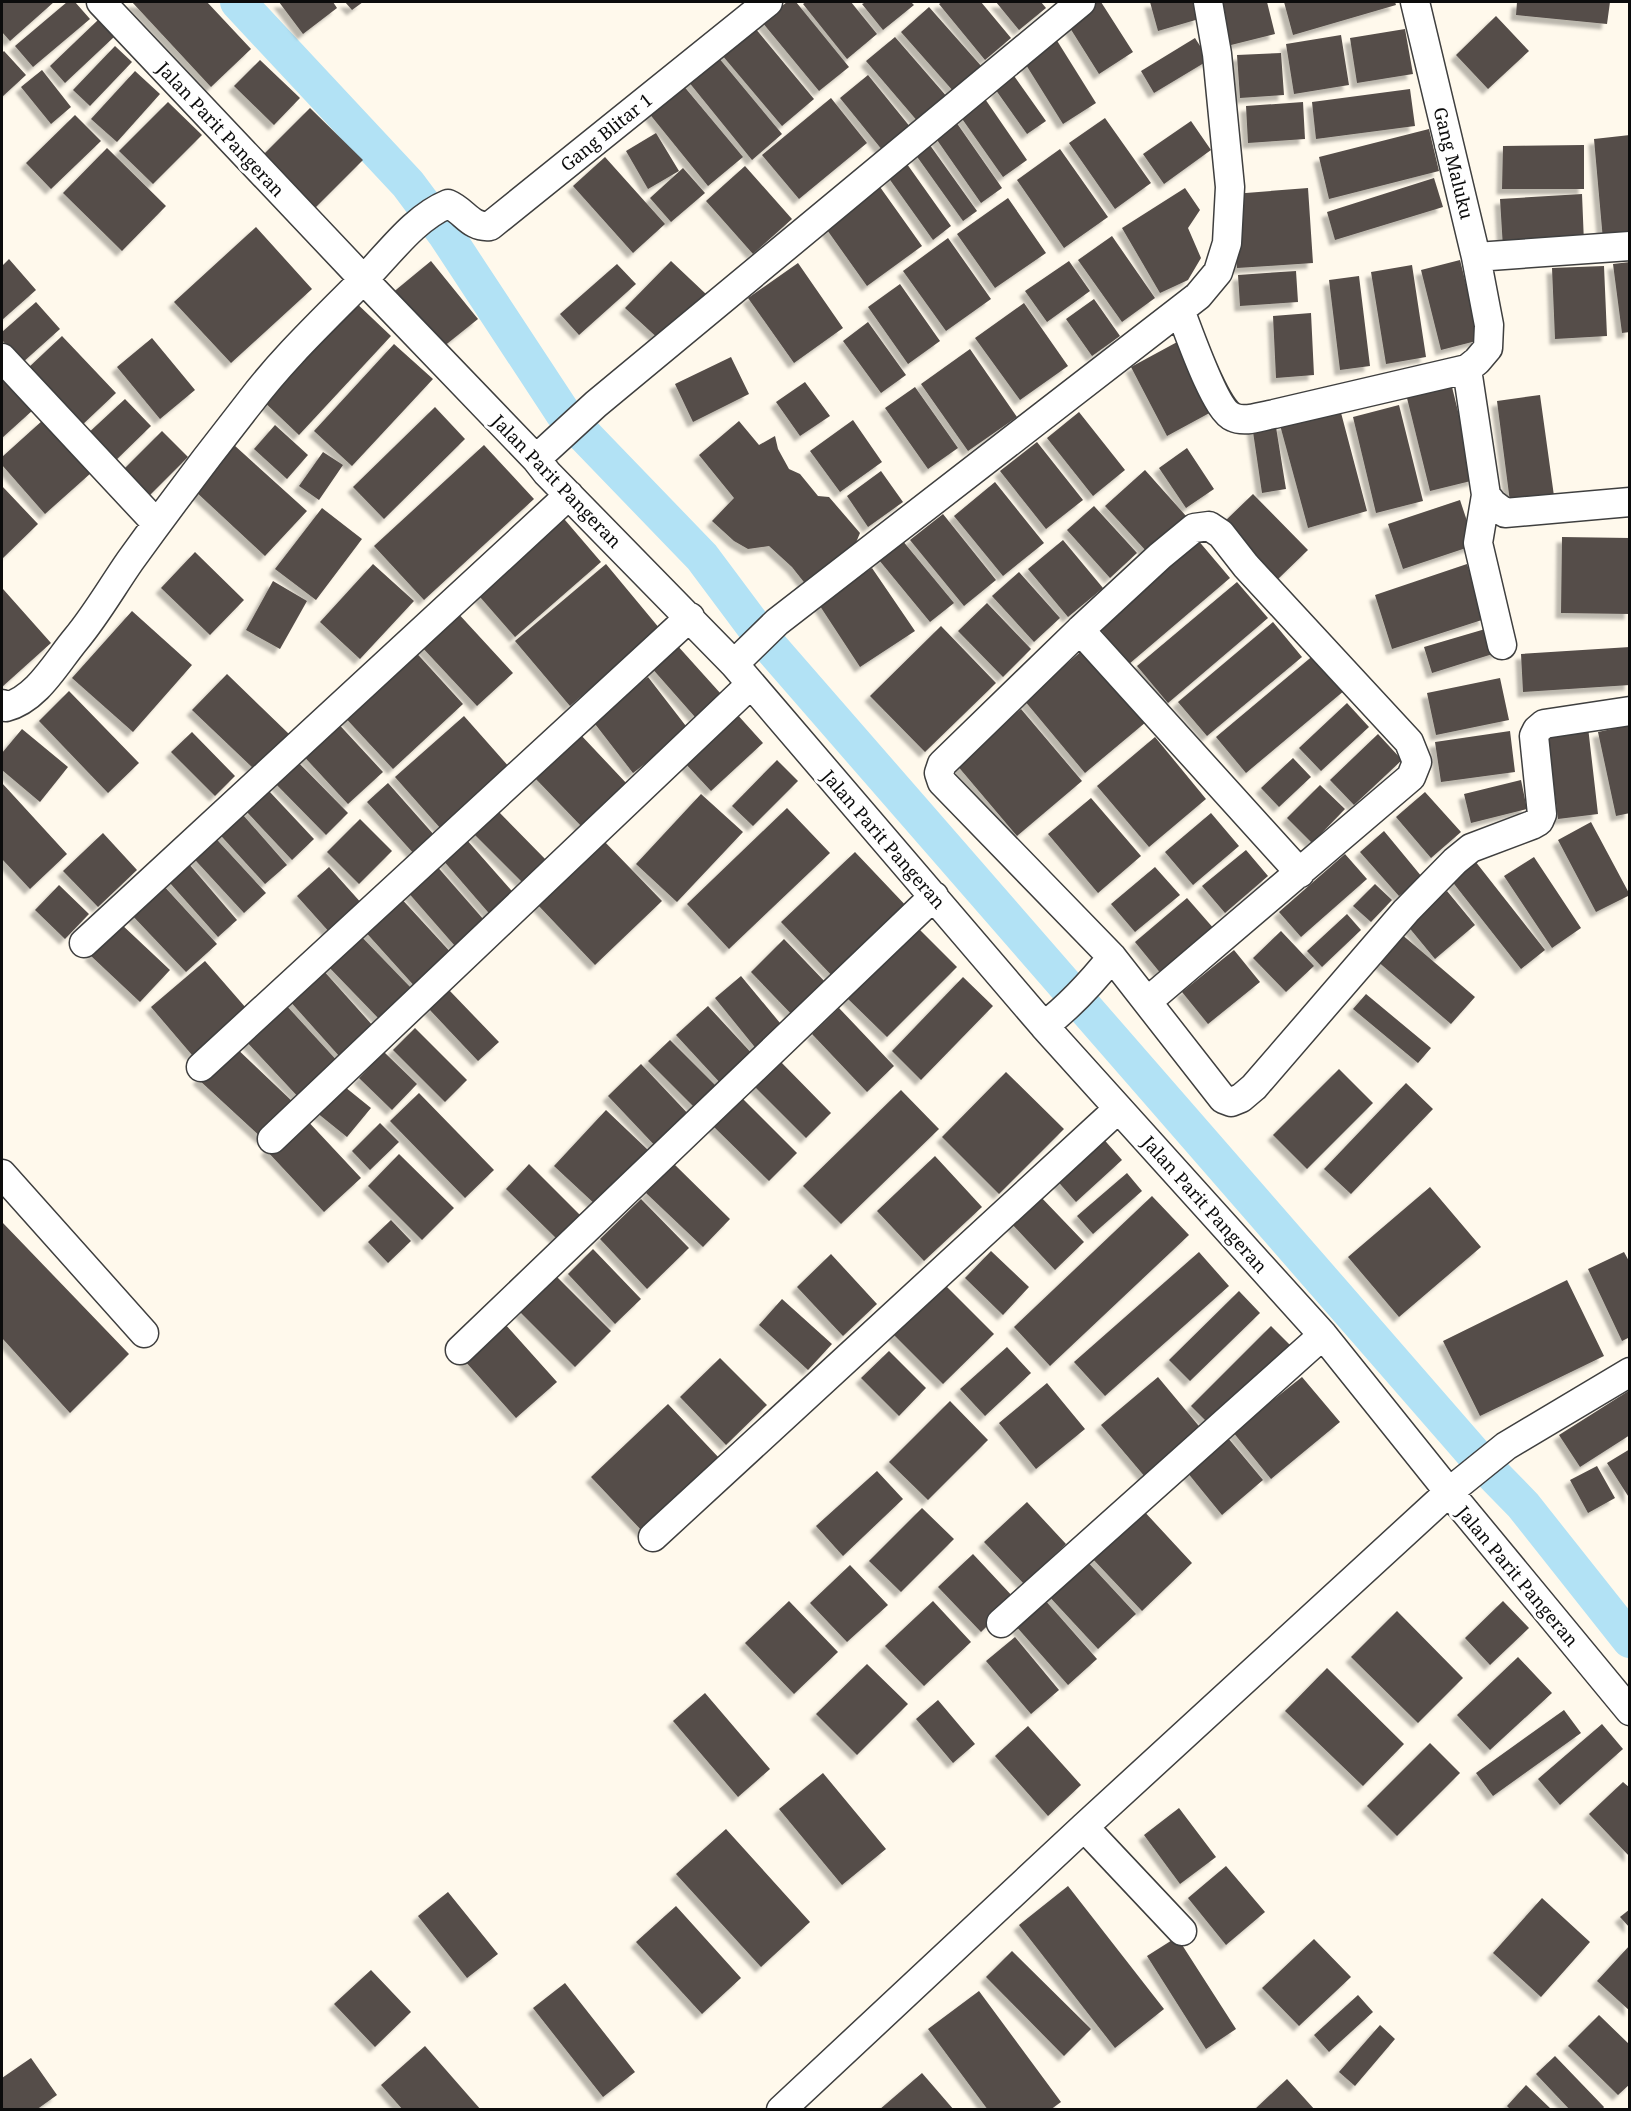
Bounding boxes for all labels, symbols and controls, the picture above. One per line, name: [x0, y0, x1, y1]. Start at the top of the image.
street label: Jalan Parit Pangeran: [151, 55, 290, 202]
street label: Gang Blitar 1: [555, 88, 657, 176]
street label: Gang Maluku: [1428, 104, 1480, 222]
street label: Jalan Parit Pangeran: [486, 408, 627, 553]
street label: Jalan Parit Pangeran: [816, 764, 951, 914]
street label: Jalan Parit Pangeran: [1136, 1130, 1273, 1278]
street label: Jalan Parit Pangeran: [1451, 1500, 1584, 1652]

